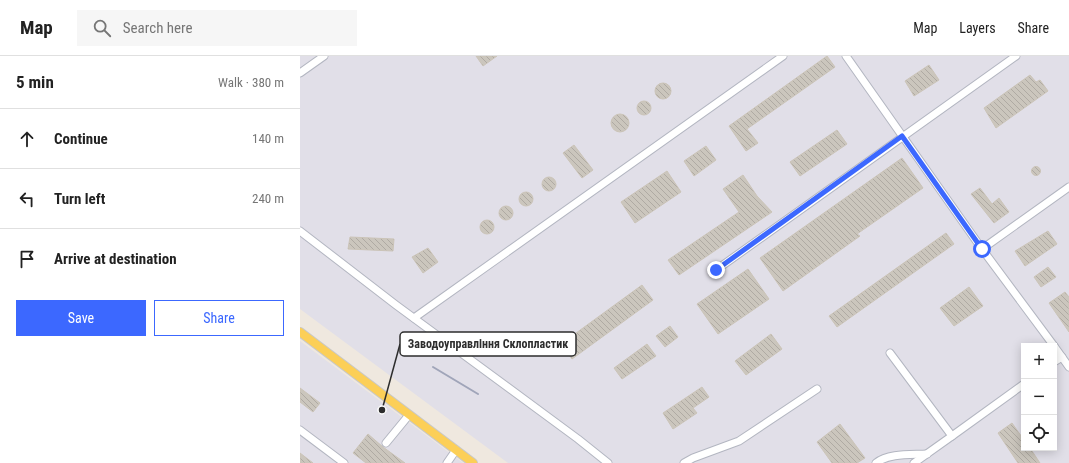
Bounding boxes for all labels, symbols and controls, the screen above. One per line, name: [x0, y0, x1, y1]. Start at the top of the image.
search box: [77, 10, 357, 46]
text: Map: [20, 16, 53, 39]
icon: search: [91, 17, 113, 39]
text: Search here: [123, 19, 193, 37]
text: Map: [913, 20, 937, 36]
text: Layers: [959, 20, 996, 36]
text: Share: [1018, 20, 1049, 36]
text: 5 min: [16, 72, 54, 92]
text: Walk · 380 m: [218, 75, 284, 90]
icon: ahead: [16, 128, 38, 150]
text: Continue: [54, 130, 108, 148]
text: 140 m: [252, 131, 284, 146]
icon: left: [16, 188, 38, 210]
text: Turn left: [54, 190, 105, 208]
text: 240 m: [252, 191, 284, 206]
route start: [973, 240, 991, 258]
icon: arrive: [16, 248, 38, 270]
text: Arrive at destination: [54, 250, 177, 268]
route end: [707, 261, 725, 279]
button: Save: [16, 300, 146, 336]
button: Share: [154, 300, 284, 336]
callout: Заводоуправління Склопластик: [400, 332, 576, 356]
text: Заводоуправління Склопластик: [408, 337, 568, 351]
map controls: [1021, 343, 1057, 451]
button: +: [1021, 343, 1057, 379]
button: −: [1021, 379, 1057, 415]
button: locate: [1021, 415, 1057, 451]

